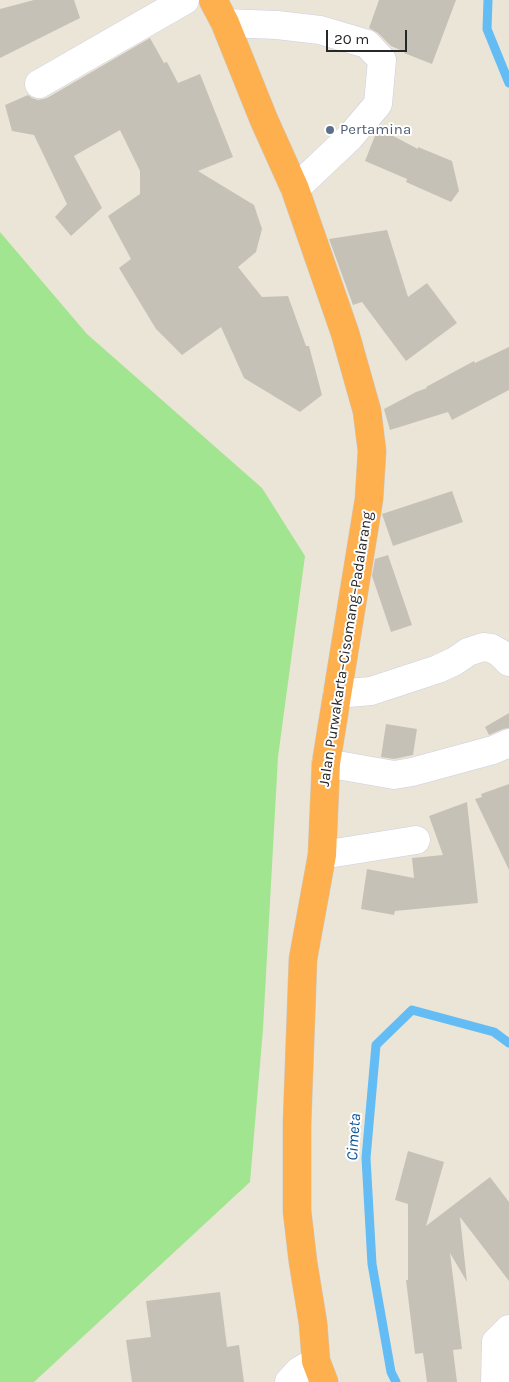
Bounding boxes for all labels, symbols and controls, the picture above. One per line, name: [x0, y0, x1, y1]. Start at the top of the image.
scale bar: [329, 20, 410, 52]
text: 20 m: [334, 30, 369, 48]
place label: Pertamina: [340, 121, 411, 139]
marker: Pertamina: [324, 124, 336, 136]
street label: Jalan Purwakarta–Cisomang–Padalarang: [315, 510, 377, 788]
water label: Cimeta: [343, 1113, 365, 1161]

